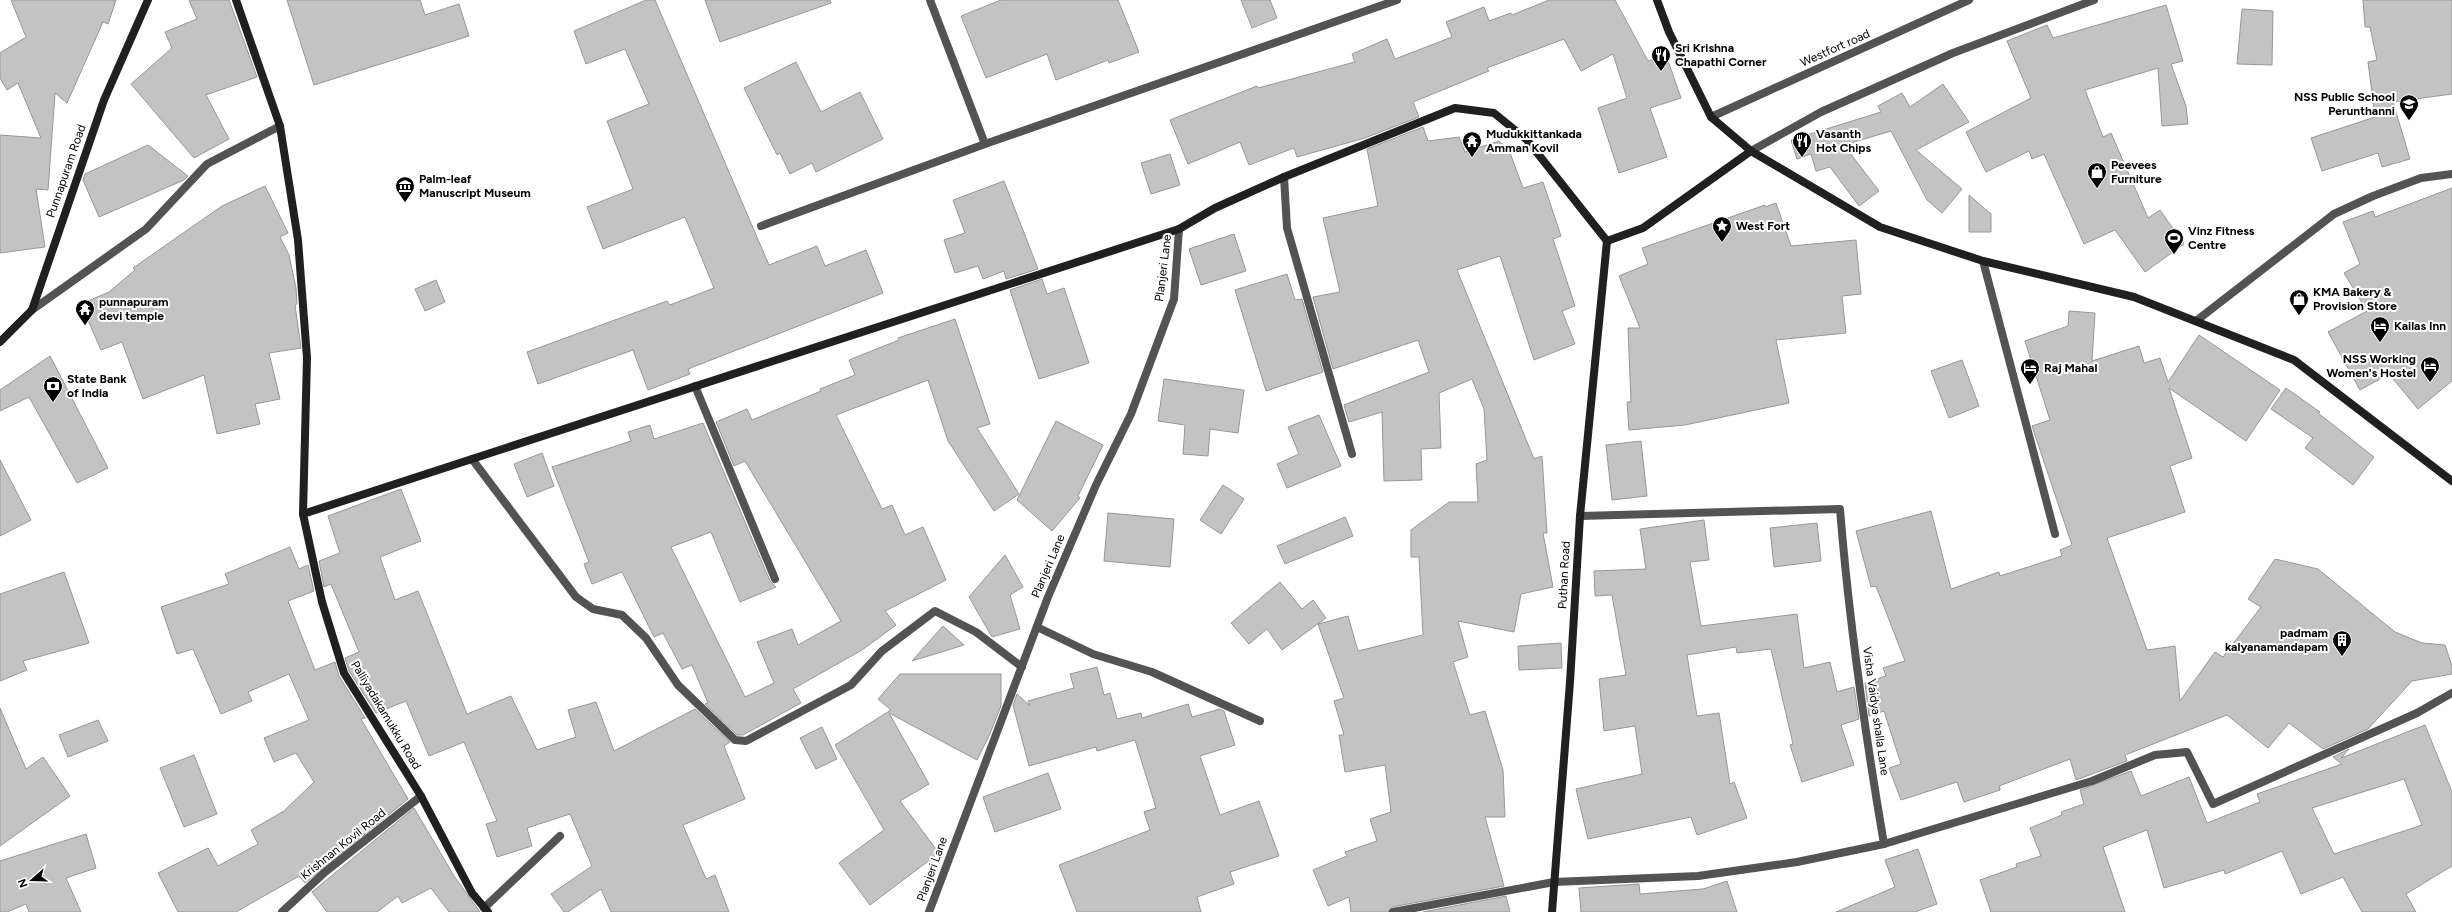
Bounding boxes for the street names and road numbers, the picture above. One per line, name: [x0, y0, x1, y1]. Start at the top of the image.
street label: Westfort road: [1798, 26, 1872, 70]
street label: Punnapuram Road: [43, 122, 89, 220]
street label: Planjeri Lane: [1152, 233, 1174, 302]
street label: Planjeri Lane: [1028, 532, 1068, 600]
street label: Puthan Road: [1555, 541, 1573, 609]
street label: Visha Vaidya shalla Lane: [1860, 646, 1892, 777]
street label: Palliyadakamukku Road: [348, 658, 424, 772]
street label: Krishnan Kovil Road: [298, 805, 388, 883]
street label: Planjeri Lane: [914, 834, 950, 903]

